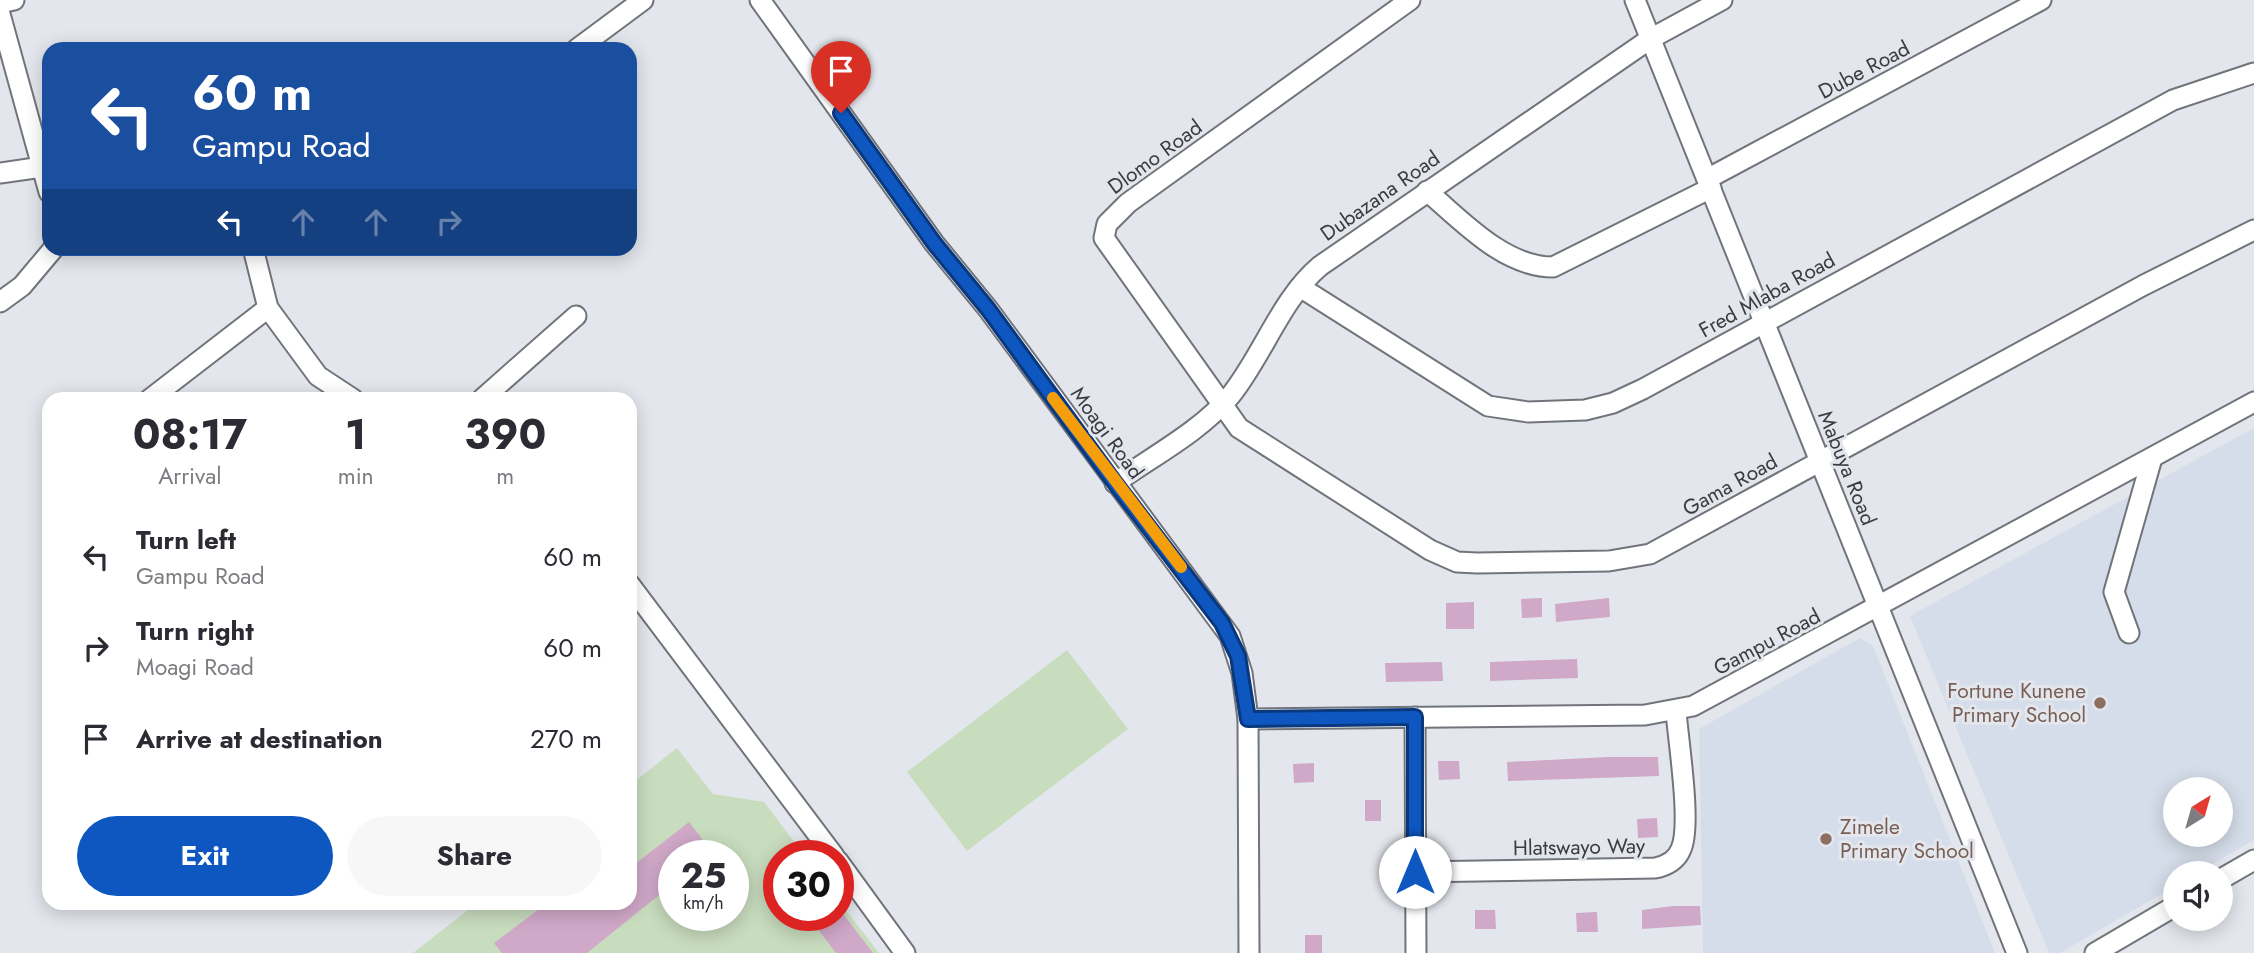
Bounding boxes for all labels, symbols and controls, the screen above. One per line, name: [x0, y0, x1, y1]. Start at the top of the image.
street label: Dube Road: [1813, 33, 1915, 107]
pin: [811, 41, 871, 113]
icon: arrive: [822, 52, 860, 90]
text: 60 m: [192, 58, 312, 128]
icon: left: [77, 70, 168, 161]
street label: Dlomo Road: [1102, 113, 1208, 201]
text: Gampu Road: [192, 123, 371, 169]
street label: Dubazana Road: [1314, 144, 1446, 248]
icon: left: [211, 203, 249, 241]
icon: ahead: [284, 203, 322, 241]
icon: ahead: [357, 203, 395, 241]
icon: right: [430, 203, 468, 241]
street label: Fred Mlaba Road: [1693, 245, 1841, 345]
street label: Moagi Road: [1063, 381, 1151, 485]
text: 08:17: [133, 404, 247, 465]
text: 1: [345, 404, 366, 465]
text: 390: [464, 404, 546, 465]
street label: Mabuya Road: [1810, 406, 1884, 530]
street label: Gama Road: [1677, 447, 1783, 523]
text: Arrival: [158, 459, 222, 493]
text: min: [338, 459, 374, 493]
text: m: [496, 459, 514, 493]
text: Turn left: [136, 521, 236, 559]
icon: left: [77, 538, 115, 576]
text: 60 m: [543, 538, 602, 576]
text: Gampu Road: [136, 559, 265, 593]
street label: Gampu Road: [1708, 601, 1826, 683]
text: Turn right: [136, 612, 254, 650]
icon: right: [77, 629, 115, 667]
text: 60 m: [543, 629, 602, 667]
text: Moagi Road: [136, 650, 254, 684]
place label: Fortune Kunene Primary School: [1947, 676, 2086, 730]
marker: Fortune Kunene Primary School: [2092, 695, 2108, 711]
icon: arrive: [77, 720, 115, 758]
text: Arrive at destination: [136, 720, 383, 758]
text: 270 m: [530, 720, 602, 758]
north arrow: [2163, 777, 2233, 847]
map controls: [2163, 777, 2233, 931]
place label: Zimele Primary School: [1840, 812, 1974, 866]
button: Exit: [77, 816, 333, 896]
button: Share: [347, 816, 602, 896]
street label: Hlatswayo Way: [1513, 831, 1646, 863]
marker: Zimele Primary School: [1818, 831, 1834, 847]
position arrow: [1378, 835, 1452, 909]
speed limit sign: 30: [763, 840, 854, 931]
text: 25: [681, 851, 726, 901]
button: sound: [2163, 861, 2233, 931]
text: km/h: [683, 890, 724, 916]

